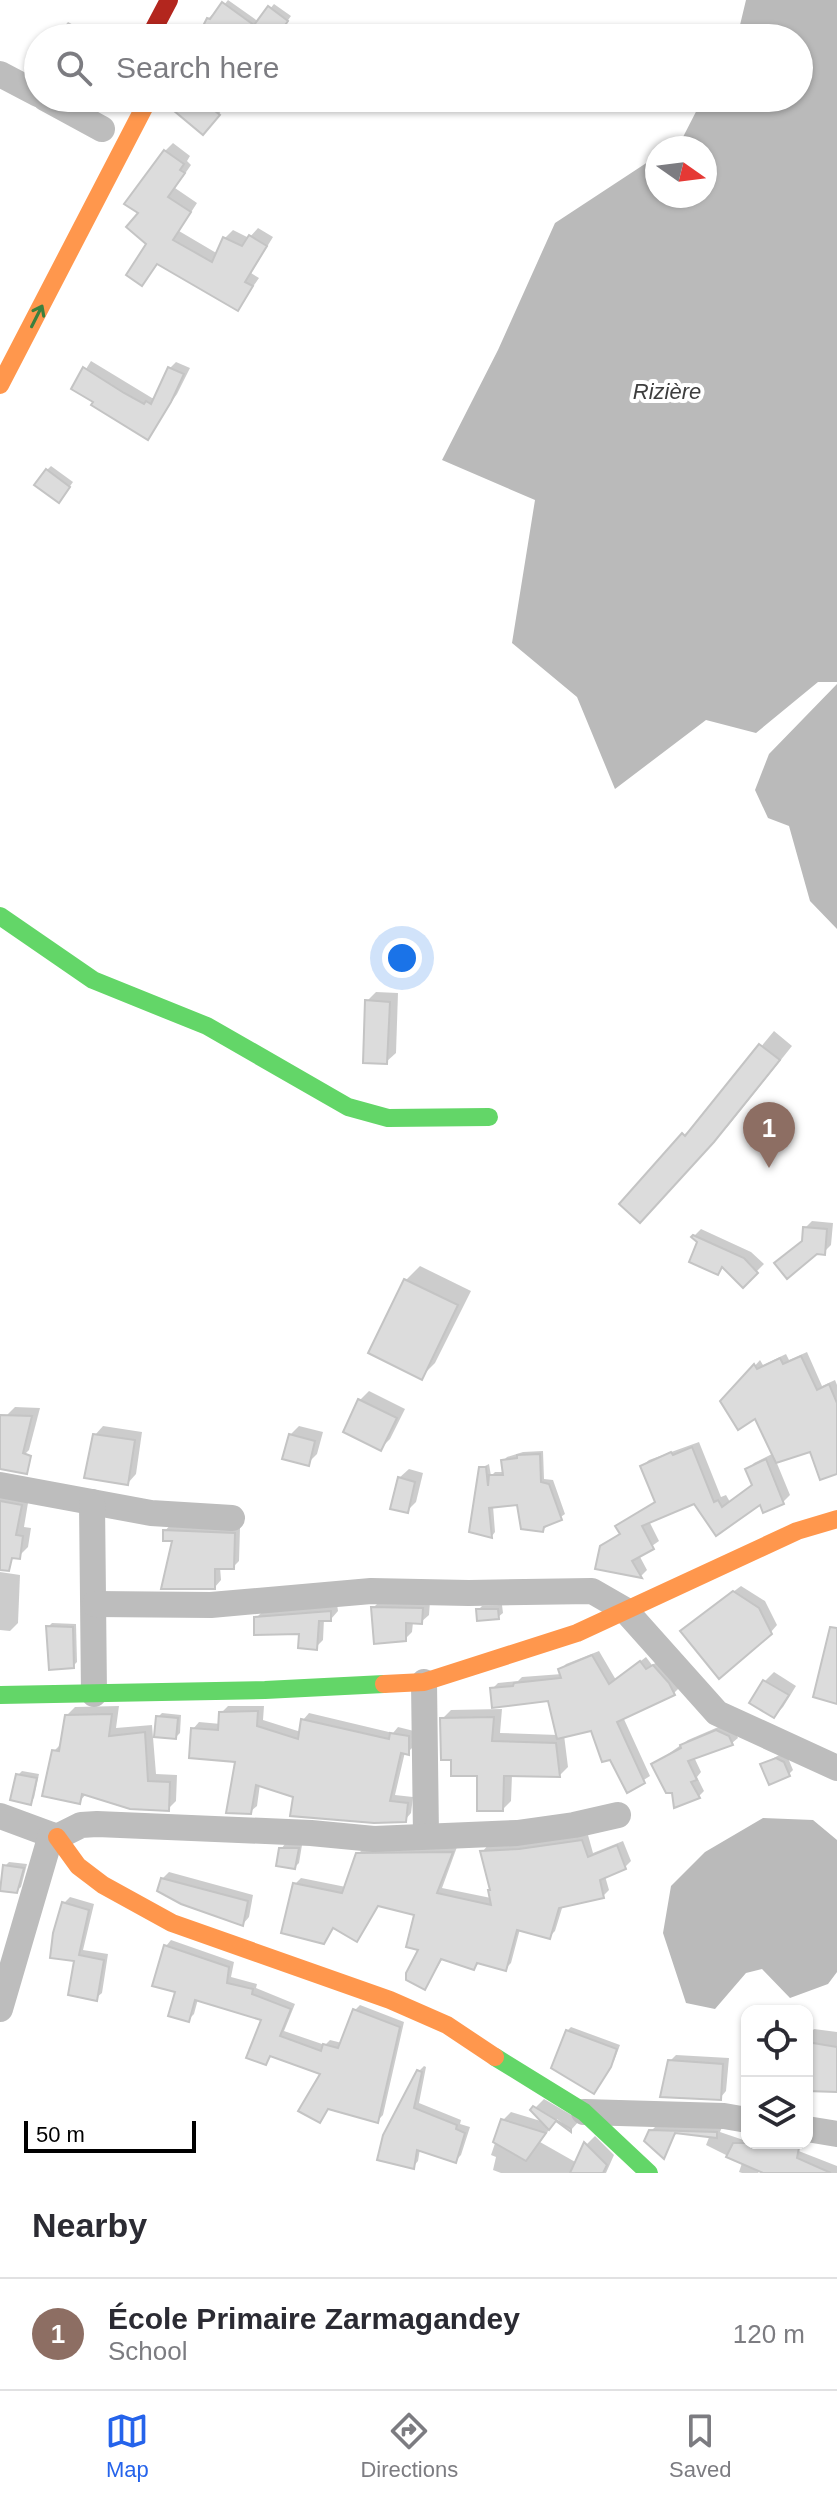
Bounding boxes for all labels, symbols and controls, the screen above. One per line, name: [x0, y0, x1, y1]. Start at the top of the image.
search box: [24, 24, 813, 112]
icon: search: [52, 46, 96, 90]
text: Search here: [116, 51, 279, 84]
north arrow: [645, 136, 717, 208]
one-way arrow: [29, 304, 45, 328]
water label: Rizière: [633, 379, 701, 404]
your location: [382, 938, 422, 978]
pin: 1: [743, 1102, 795, 1168]
map controls: [741, 2005, 813, 2149]
button: locate: [741, 2005, 813, 2077]
button: layers: [741, 2077, 813, 2149]
scale bar: [24, 2117, 196, 2153]
text: 50 m: [36, 2122, 85, 2147]
text: Nearby: [32, 2206, 147, 2244]
text: École Primaire Zarmagandey: [108, 2302, 520, 2335]
text: 1: [51, 2319, 65, 2349]
text: 120 m: [733, 2319, 805, 2349]
text: School: [108, 2336, 188, 2366]
tab: Map: [105, 2409, 149, 2483]
tab: Directions: [360, 2409, 458, 2483]
tab: Saved: [669, 2409, 732, 2483]

